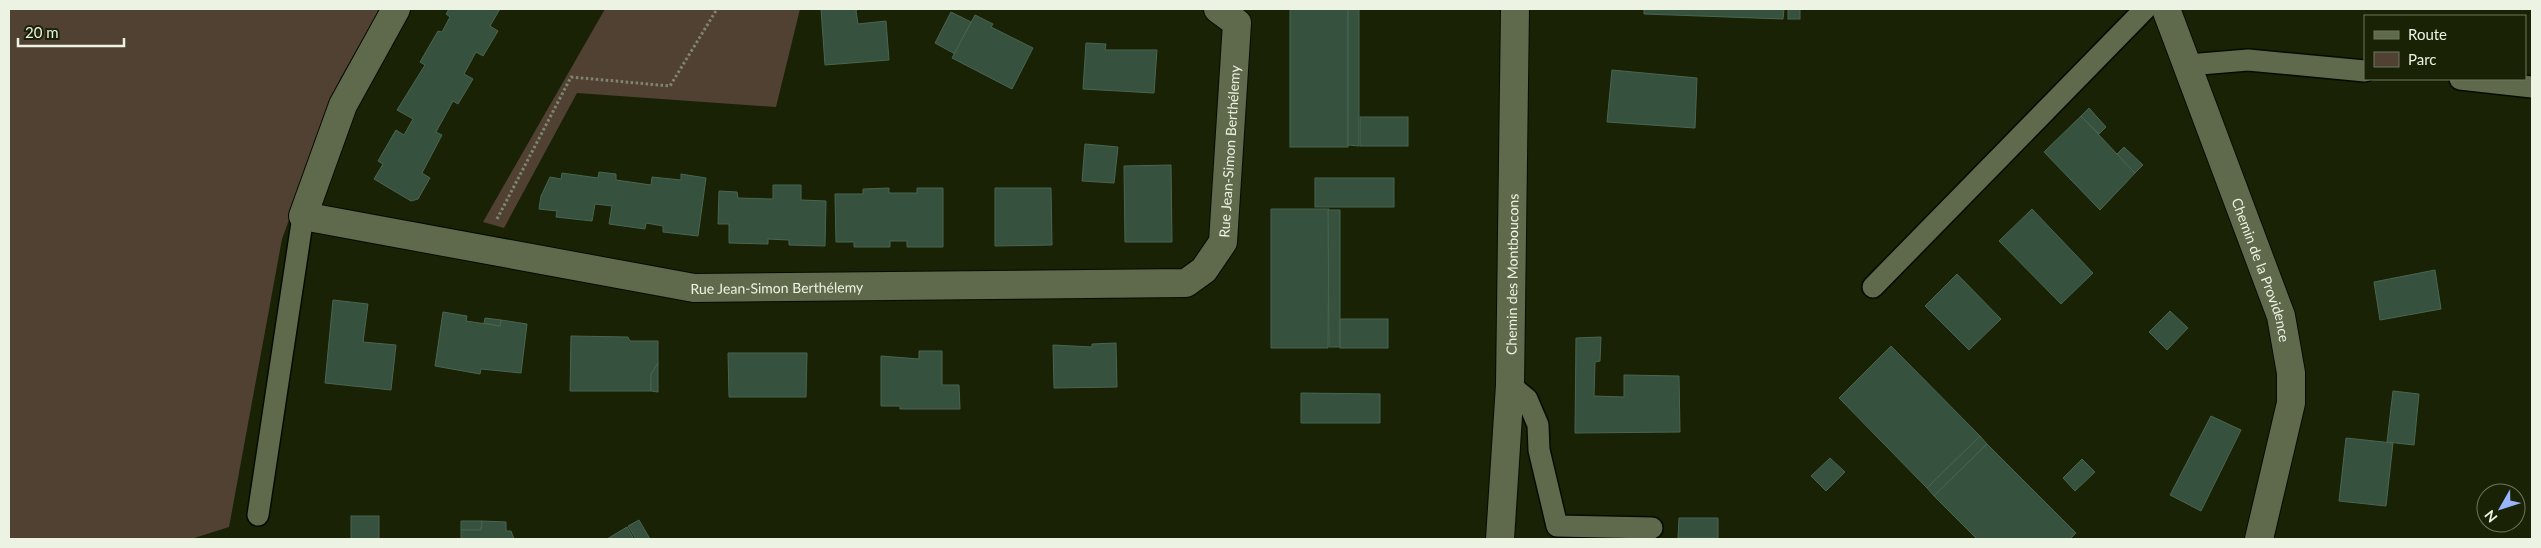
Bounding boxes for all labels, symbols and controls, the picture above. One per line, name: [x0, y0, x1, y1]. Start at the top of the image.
scale bar: [18, 15, 124, 47]
legend: [2364, 15, 2526, 80]
text: 20 m: [25, 23, 59, 41]
text: Route: [2408, 25, 2447, 43]
text: Parc: [2408, 50, 2437, 68]
street label: Rue Jean-Simon Berthélemy: [1215, 64, 1243, 238]
street label: Chemin des Montboucons: [1502, 194, 1521, 355]
street label: Chemin de la Providence: [2229, 195, 2294, 343]
street label: Rue Jean-Simon Berthélemy: [690, 278, 864, 297]
north arrow: [2476, 483, 2526, 533]
text: N: [2481, 507, 2501, 526]

